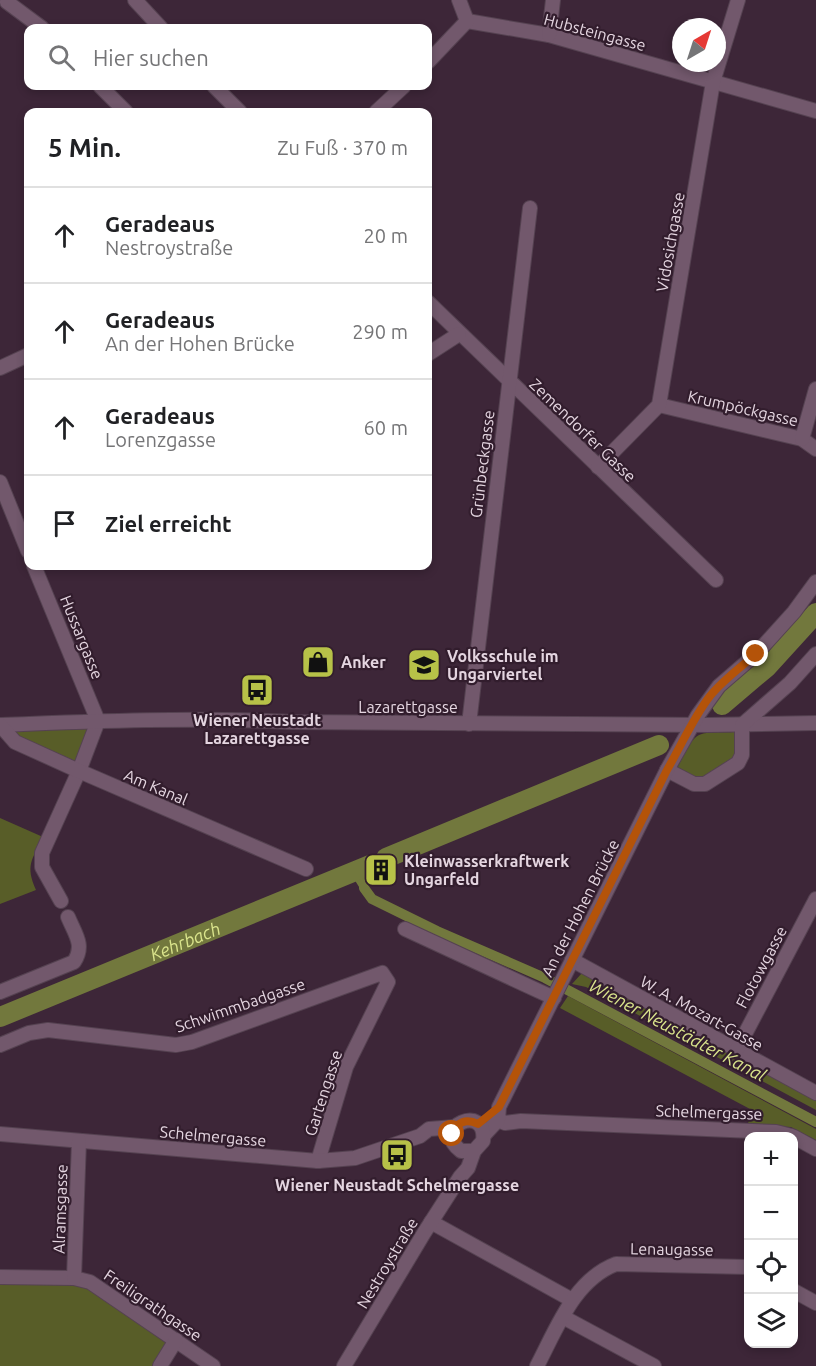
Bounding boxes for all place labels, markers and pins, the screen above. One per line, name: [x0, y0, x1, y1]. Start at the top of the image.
shop icon: Anker: [300, 644, 336, 680]
school or university icon: Volksschule im Ungarviertel: [406, 647, 442, 683]
place label: Volksschule im Ungarviertel: [447, 647, 559, 683]
place label: Anker: [341, 653, 386, 671]
bus stop icon: Wiener Neustadt Lazarettgasse: [239, 672, 275, 708]
place label: Wiener Neustadt Lazarettgasse: [193, 711, 321, 747]
building icon: Kleinwasserkraftwerk Ungarfeld: [363, 852, 399, 888]
place label: Kleinwasserkraftwerk Ungarfeld: [404, 852, 569, 888]
bus stop icon: Wiener Neustadt Schelmergasse: [379, 1137, 415, 1173]
place label: Wiener Neustadt Schelmergasse: [275, 1176, 519, 1194]

